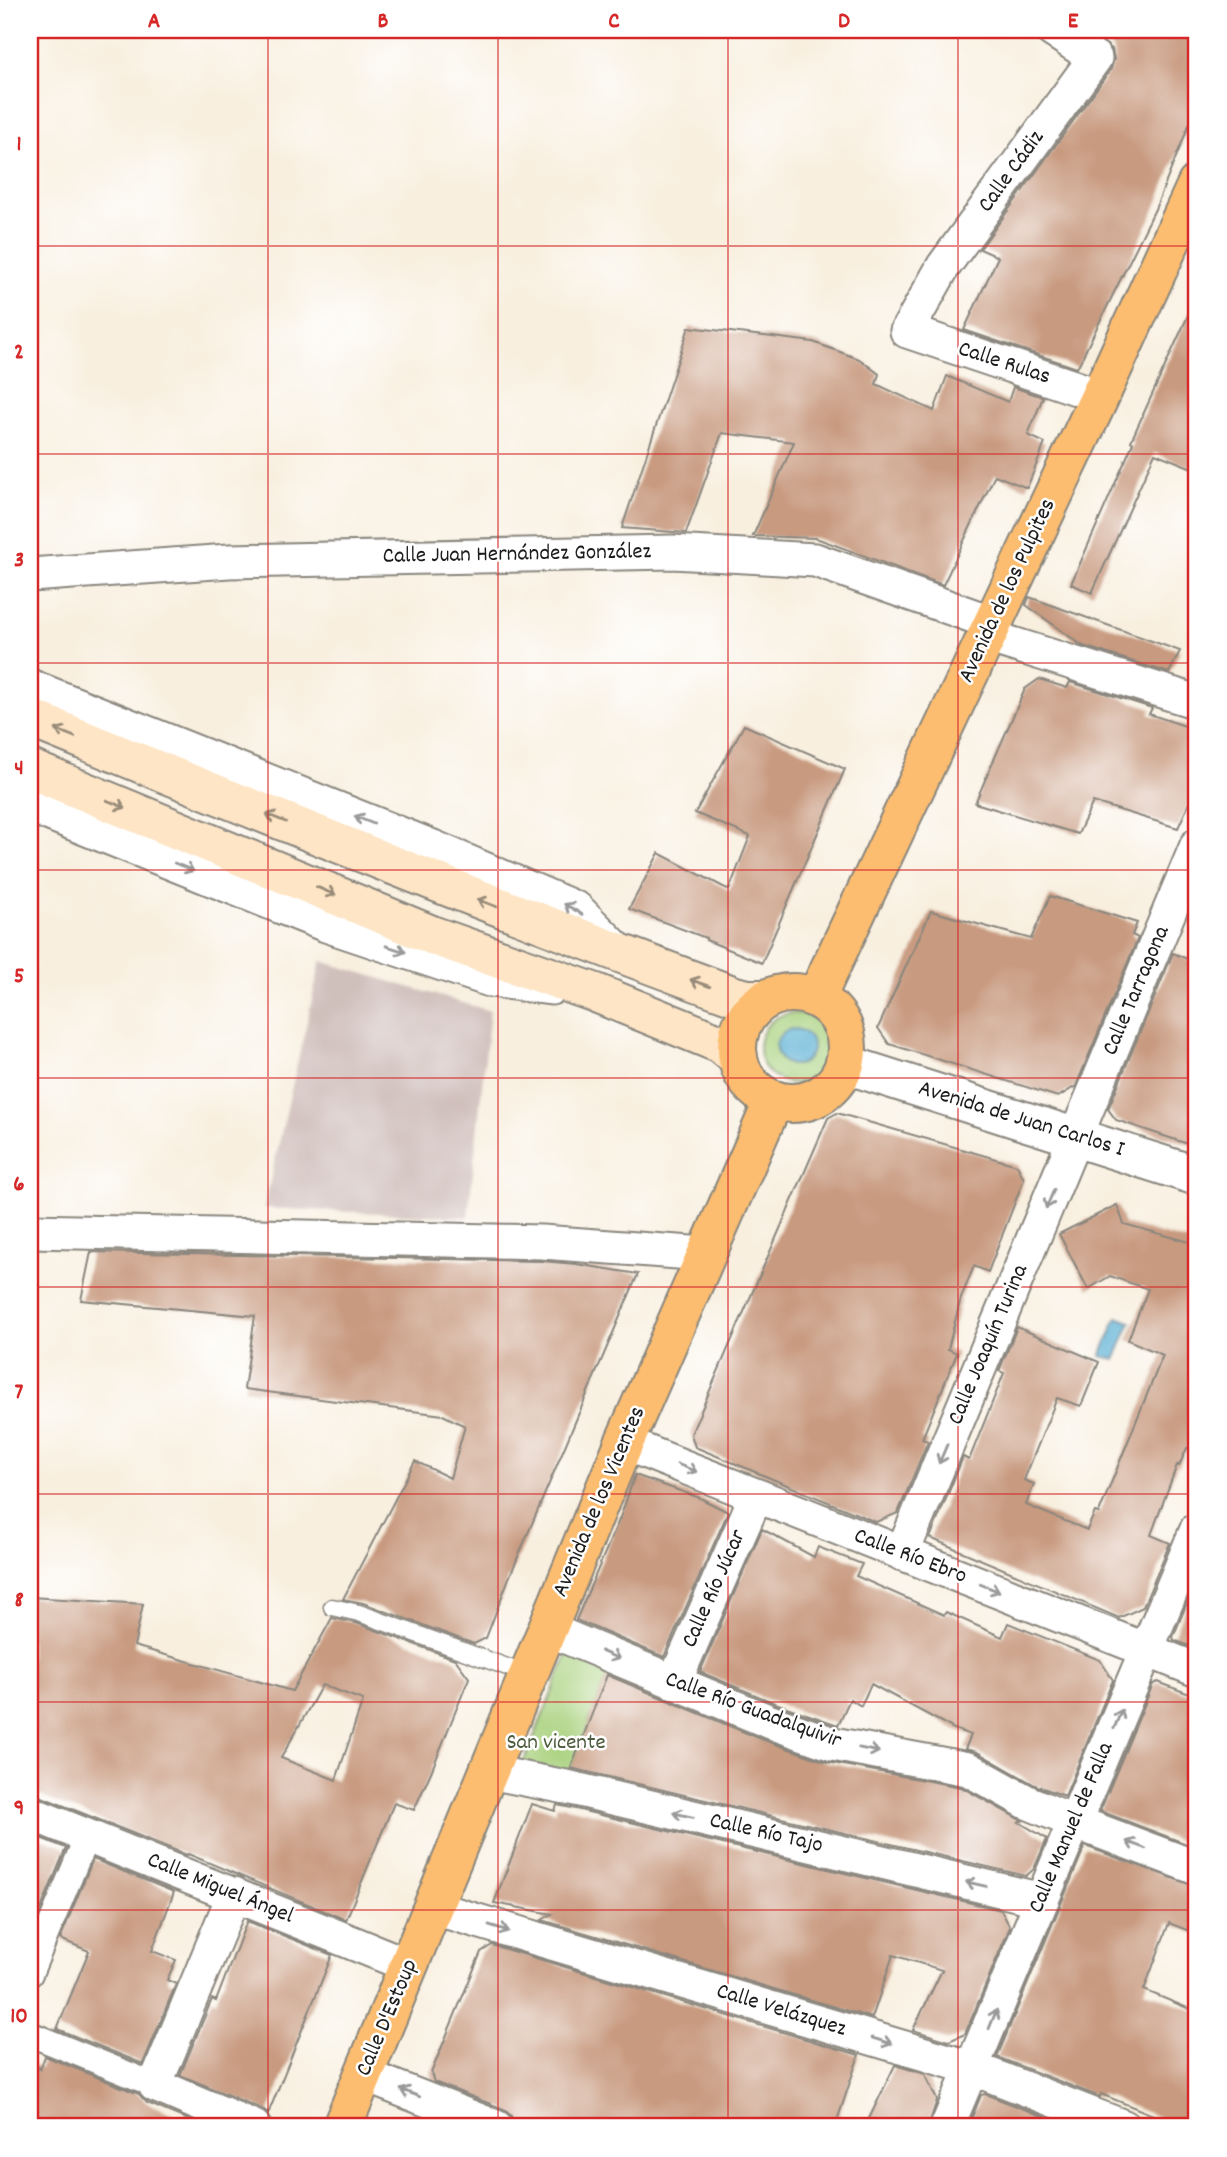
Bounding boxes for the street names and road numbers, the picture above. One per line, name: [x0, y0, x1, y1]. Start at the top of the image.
street label: Calle Cádiz: [971, 124, 1053, 220]
street label: Calle Rulas: [953, 334, 1055, 394]
street label: Avenida de los Pulpites: [951, 494, 1065, 688]
street label: Calle Juan Hernández González: [382, 536, 652, 574]
street label: Calle Tarragona: [1095, 920, 1180, 1061]
street label: Avenida de Juan Carlos I: [914, 1073, 1128, 1167]
street label: Calle Joaquín Turina: [940, 1259, 1038, 1430]
street label: Avenida de los Vicentes: [545, 1402, 655, 1602]
street label: Calle Río Ebro: [849, 1520, 971, 1594]
street label: Calle Río Júcar: [674, 1524, 756, 1653]
street label: Calle Río Guadalquivir: [660, 1664, 846, 1758]
street label: Calle Manuel de Falla: [1021, 1736, 1123, 1919]
street label: Calle Río Tajo: [706, 1805, 826, 1863]
street label: Calle Miguel Ángel: [142, 1845, 299, 1934]
street label: Calle D'Estoup: [349, 1954, 427, 2082]
street label: Calle Velázquez: [712, 1976, 850, 2046]

